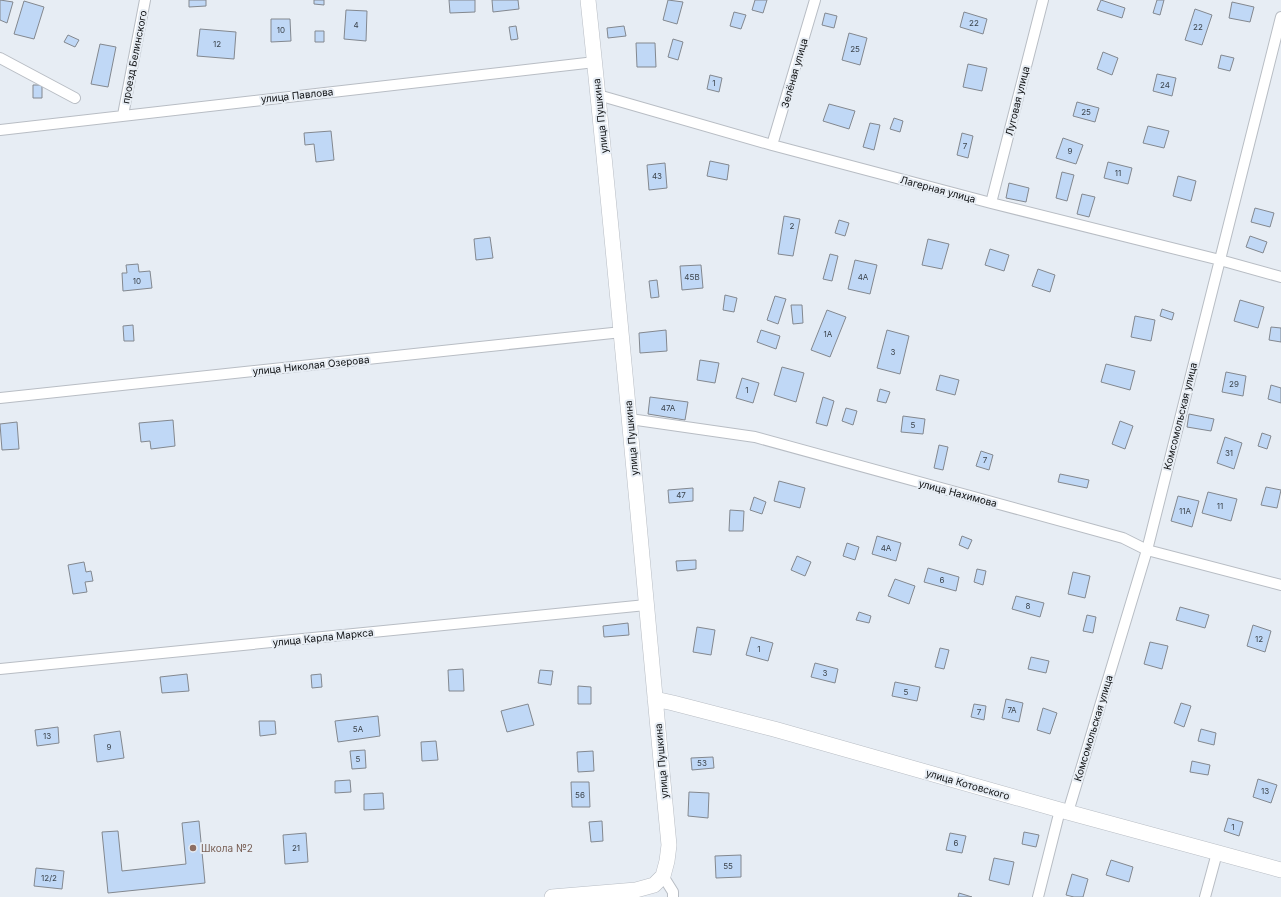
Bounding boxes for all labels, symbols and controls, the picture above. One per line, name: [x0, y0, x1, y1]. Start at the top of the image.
street label: проезд Белинского: [119, 9, 149, 105]
house number: 22: [969, 18, 979, 28]
house number: 4: [353, 20, 359, 30]
house number: 22: [1193, 22, 1203, 32]
house number: 10: [277, 25, 285, 35]
street label: Зелёная улица: [778, 37, 810, 109]
house number: 12: [213, 39, 221, 49]
house number: 25: [850, 44, 860, 54]
street label: Луговая улица: [1003, 65, 1031, 137]
street label: улица Пушкина: [590, 78, 610, 154]
house number: 1: [712, 78, 716, 88]
house number: 24: [1160, 80, 1170, 90]
street label: улица Павлова: [260, 85, 334, 105]
house number: 25: [1081, 107, 1091, 117]
house number: 7: [963, 141, 968, 151]
house number: 9: [1068, 146, 1073, 156]
house number: 11: [1115, 168, 1121, 178]
house number: 43: [652, 171, 662, 181]
street label: Лагерная улица: [899, 173, 977, 205]
house number: 2: [790, 221, 795, 231]
house number: 45В: [684, 272, 700, 282]
house number: 4А: [858, 272, 869, 282]
house number: 10: [133, 276, 141, 286]
house number: 1А: [824, 329, 833, 339]
house number: 3: [891, 347, 896, 357]
street label: улица Николая Озерова: [252, 353, 370, 377]
street label: Комсомольская улица: [1161, 361, 1199, 471]
house number: 29: [1229, 379, 1239, 389]
house number: 1: [745, 385, 749, 395]
street label: улица Пушкина: [622, 400, 640, 476]
house number: 47А: [661, 403, 676, 413]
house number: 5: [911, 420, 916, 430]
house number: 31: [1225, 448, 1233, 458]
house number: 7: [983, 455, 988, 465]
street label: улица Нахимова: [918, 477, 998, 509]
house number: 47: [676, 490, 686, 500]
house number: 11: [1217, 501, 1223, 511]
house number: 11А: [1179, 506, 1191, 516]
house number: 4А: [881, 543, 892, 553]
house number: 6: [940, 575, 945, 585]
house number: 8: [1026, 601, 1031, 611]
street label: улица Карла Маркса: [272, 626, 374, 648]
house number: 12: [1255, 634, 1263, 644]
house number: 1: [757, 644, 761, 654]
house number: 3: [823, 668, 828, 678]
street label: Комсомольская улица: [1071, 674, 1115, 782]
house number: 5: [904, 687, 909, 697]
house number: 7А: [1007, 705, 1017, 715]
house number: 7: [977, 707, 982, 717]
street label: улица Пушкина: [652, 723, 670, 799]
house number: 5А: [353, 724, 364, 734]
house number: 13: [43, 731, 51, 741]
house number: 9: [107, 742, 112, 752]
house number: 5: [356, 754, 361, 764]
house number: 53: [697, 758, 707, 768]
street label: улица Котовского: [925, 766, 1011, 802]
house number: 13: [1261, 786, 1269, 796]
house number: 56: [575, 790, 585, 800]
house number: 1: [1231, 822, 1235, 832]
house number: 6: [954, 838, 959, 848]
place label: Школа №2: [201, 842, 253, 854]
marker: Школа №2: [188, 843, 198, 853]
house number: 21: [292, 843, 300, 853]
house number: 55: [723, 861, 733, 871]
house number: 12/2: [41, 873, 57, 883]

